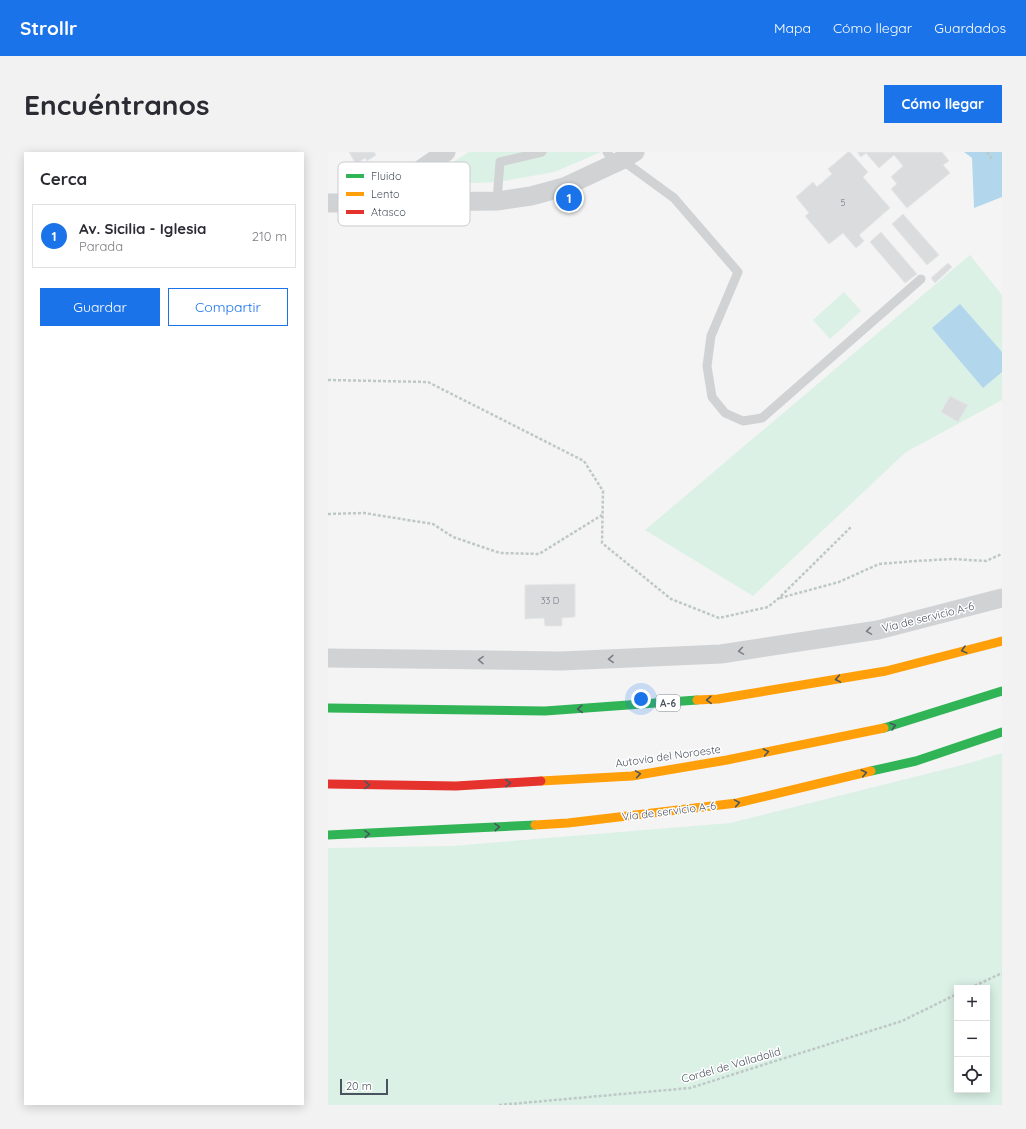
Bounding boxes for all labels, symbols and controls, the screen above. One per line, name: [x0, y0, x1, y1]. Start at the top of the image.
text: Strollr: [20, 16, 77, 40]
text: Mapa: [774, 19, 811, 37]
text: Cómo llegar: [833, 19, 912, 37]
text: Guardados: [934, 19, 1006, 37]
button: Cómo llegar: [884, 85, 1002, 123]
text: Encuéntranos: [24, 87, 209, 122]
legend: [338, 162, 470, 226]
text: Cerca: [40, 168, 87, 189]
text: Fluido: [371, 169, 402, 183]
pin: 1: [556, 183, 582, 213]
text: Lento: [371, 187, 400, 201]
house number: 5: [841, 197, 846, 208]
text: Atasco: [371, 205, 406, 219]
text: Av. Sicilia - Iglesia: [79, 219, 206, 238]
text: 1: [51, 228, 57, 244]
text: 210 m: [252, 228, 287, 244]
text: Parada: [79, 238, 123, 254]
button: Guardar: [40, 288, 160, 326]
button: Compartir: [168, 288, 288, 326]
house number: 33 D: [541, 595, 560, 606]
street label: Vía de servicio A-6: [880, 599, 976, 635]
one-way arrow: [866, 626, 872, 635]
one-way arrow: [738, 646, 744, 655]
one-way arrow: [961, 646, 967, 654]
one-way arrow: [608, 655, 614, 663]
one-way arrow: [478, 656, 484, 664]
one-way arrow: [834, 674, 841, 683]
your location: [631, 689, 651, 709]
road number: A-6: [656, 695, 680, 711]
one-way arrow: [706, 695, 712, 704]
one-way arrow: [577, 704, 583, 713]
one-way arrow: [890, 722, 897, 731]
street label: Autovía del Noroeste: [614, 742, 722, 770]
one-way arrow: [763, 748, 769, 756]
one-way arrow: [861, 770, 867, 778]
one-way arrow: [635, 771, 641, 779]
one-way arrow: [505, 779, 512, 788]
one-way arrow: [364, 781, 370, 789]
street label: Vía de servicio A-6: [621, 798, 717, 824]
one-way arrow: [734, 799, 741, 807]
one-way arrow: [494, 822, 500, 831]
one-way arrow: [364, 830, 370, 838]
map controls: [954, 985, 990, 1093]
button: +: [954, 985, 990, 1021]
button: −: [954, 1021, 990, 1057]
street label: Cordel de Valladolid: [680, 1044, 782, 1086]
button: locate: [954, 1057, 990, 1093]
scale bar: [340, 1077, 388, 1096]
text: 20 m: [346, 1079, 372, 1093]

